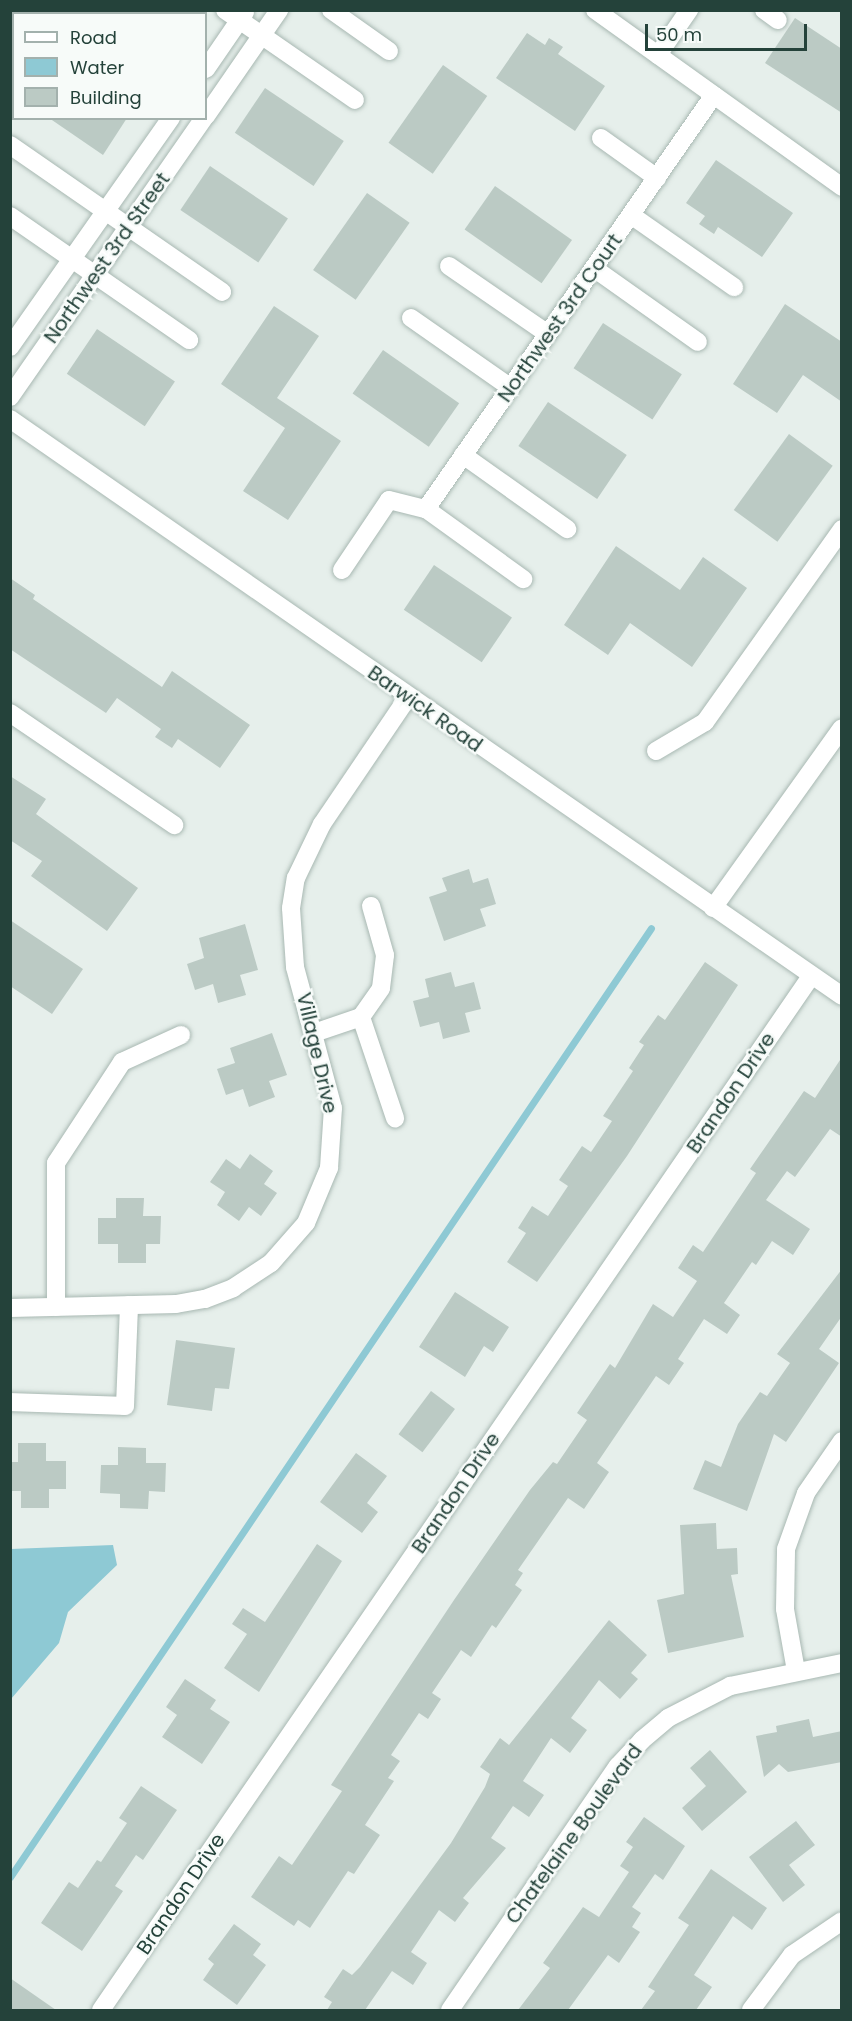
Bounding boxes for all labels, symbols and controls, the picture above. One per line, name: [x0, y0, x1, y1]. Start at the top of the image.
legend: [12, 12, 207, 120]
scale bar: [648, 12, 810, 50]
text: 50 m: [656, 22, 702, 47]
text: Road: [70, 25, 117, 50]
text: Water: [70, 55, 124, 80]
text: Building: [70, 85, 142, 110]
street label: Northwest 3rd Street: [39, 168, 175, 348]
street label: Northwest 3rd Court: [493, 229, 627, 407]
street label: Barwick Road: [363, 661, 487, 757]
street label: Village Drive: [291, 990, 343, 1116]
street label: Brandon Drive: [682, 1028, 780, 1158]
street label: Brandon Drive: [407, 1428, 505, 1558]
street label: Chatelaine Boulevard: [501, 1739, 647, 1929]
street label: Brandon Drive: [132, 1829, 230, 1959]

